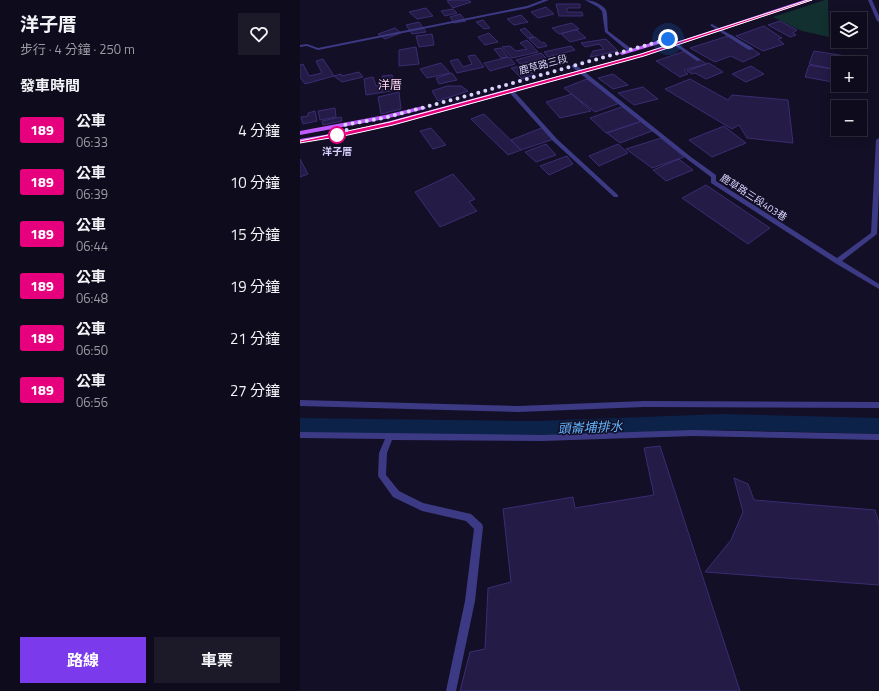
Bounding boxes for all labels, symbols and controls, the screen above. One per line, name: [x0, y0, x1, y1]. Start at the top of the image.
text: 洋子厝: [20, 9, 77, 38]
map controls: [831, 12, 867, 136]
button: layers: [831, 12, 867, 48]
button: heart: [238, 13, 280, 55]
your location: [658, 29, 678, 49]
text: 步行 · 4 分鐘 · 250 m: [20, 39, 135, 59]
street label: 鹿草路三段: [517, 51, 569, 78]
button: +: [831, 56, 867, 92]
text: 發車時間: [20, 74, 80, 97]
district label: 洋厝: [378, 75, 402, 94]
button: −: [831, 100, 867, 136]
text: 公車: [76, 109, 106, 132]
text: 189: [30, 119, 54, 140]
text: 4 分鐘: [238, 119, 280, 142]
marker: 洋子厝: [328, 126, 346, 144]
text: 06:33: [76, 132, 108, 152]
place label: 洋子厝: [322, 144, 352, 159]
text: 公車: [76, 161, 106, 184]
street label: 鹿草路三段403巷: [717, 170, 790, 225]
text: 189: [30, 171, 54, 192]
text: 10 分鐘: [230, 171, 280, 194]
text: 06:39: [76, 184, 108, 204]
text: 公車: [76, 213, 106, 236]
text: 189: [30, 223, 54, 244]
text: 15 分鐘: [230, 223, 280, 246]
text: 06:44: [76, 236, 108, 256]
text: 公車: [76, 265, 106, 288]
text: 189: [30, 275, 54, 296]
text: 19 分鐘: [230, 275, 280, 298]
text: 06:48: [76, 288, 108, 308]
text: 公車: [76, 317, 106, 340]
text: 189: [30, 327, 54, 348]
text: 21 分鐘: [230, 327, 280, 350]
text: 06:50: [76, 340, 108, 360]
text: 公車: [76, 369, 106, 392]
text: 189: [30, 379, 54, 400]
text: 27 分鐘: [230, 379, 280, 402]
text: 06:56: [76, 392, 108, 412]
water label: 頭崙埔排水: [557, 416, 624, 438]
button: 路線: [20, 637, 146, 683]
button: 車票: [154, 637, 280, 683]

